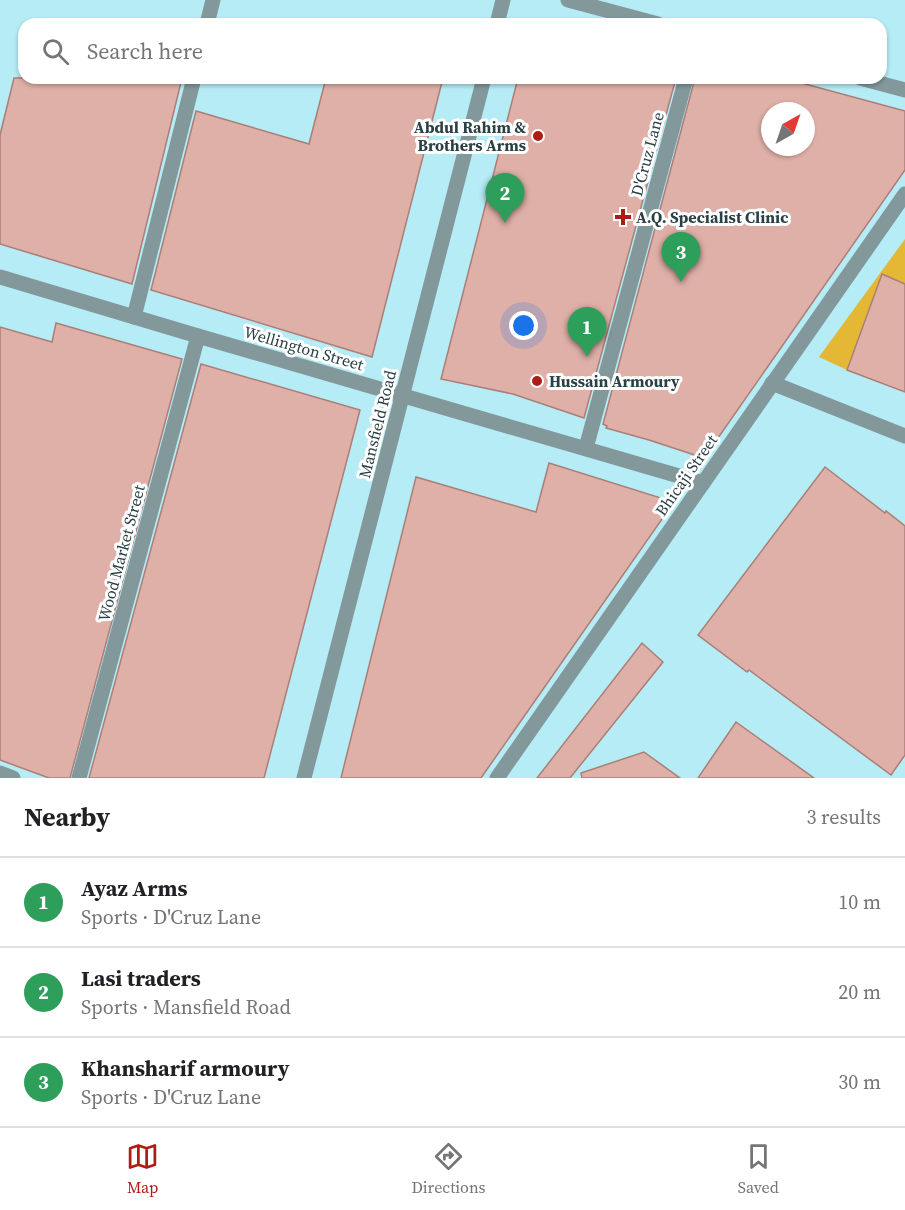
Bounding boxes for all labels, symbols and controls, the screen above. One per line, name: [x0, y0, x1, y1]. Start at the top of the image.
search box: [18, 18, 887, 84]
icon: search: [39, 35, 72, 68]
text: Search here: [87, 36, 203, 66]
north arrow: [761, 102, 815, 156]
street label: D'Cruz Lane: [625, 109, 669, 199]
place label: Abdul Rahim & Brothers Arms: [414, 116, 526, 156]
marker: Abdul Rahim & Brothers Arms: [531, 129, 545, 143]
pin: 2: [486, 174, 524, 223]
place label: A.Q. Specialist Clinic: [636, 206, 788, 228]
marker: A.Q. Specialist Clinic: [614, 208, 632, 226]
pin: 3: [662, 232, 700, 282]
pin: 1: [568, 308, 606, 357]
your location: [509, 311, 538, 340]
street label: Wellington Street: [242, 320, 367, 376]
street label: Mansfield Road: [353, 368, 401, 480]
place label: Hussain Armoury: [549, 370, 680, 392]
marker: Hussain Armoury: [530, 374, 544, 388]
street label: Bhicaji Street: [650, 429, 723, 520]
street label: Wood Market Street: [92, 482, 150, 624]
text: Nearby: [24, 799, 110, 835]
text: 3 results: [806, 803, 881, 831]
text: Ayaz Arms: [81, 873, 187, 903]
text: 1: [38, 888, 49, 916]
text: 10 m: [838, 888, 881, 916]
text: Sports · D'Cruz Lane: [81, 903, 261, 931]
text: Lasi traders: [81, 963, 201, 993]
text: 2: [38, 978, 49, 1006]
text: 20 m: [838, 978, 881, 1006]
text: Sports · Mansfield Road: [81, 993, 291, 1021]
text: Khansharif armoury: [81, 1053, 289, 1083]
text: 3: [38, 1068, 49, 1096]
text: 30 m: [838, 1068, 881, 1096]
text: Sports · D'Cruz Lane: [81, 1083, 261, 1111]
tab: Map: [126, 1140, 159, 1198]
tab: Directions: [411, 1140, 486, 1198]
tab: Saved: [738, 1140, 779, 1198]

